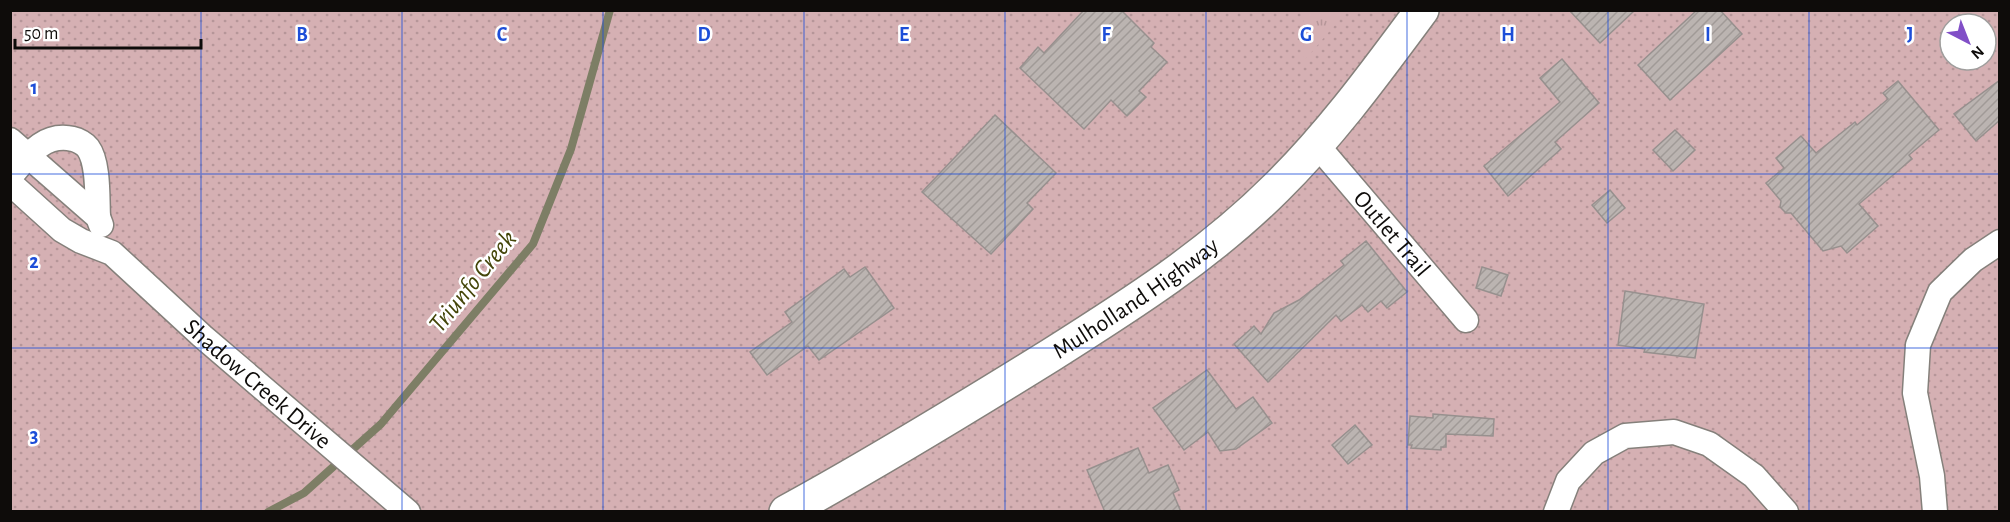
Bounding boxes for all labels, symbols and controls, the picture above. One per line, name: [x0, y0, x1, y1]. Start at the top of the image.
scale bar: [15, 12, 201, 50]
north arrow: [1938, 12, 1998, 72]
text: 50 m: [24, 25, 58, 43]
text: B: [296, 25, 308, 45]
text: C: [497, 25, 508, 45]
text: D: [697, 25, 711, 45]
text: E: [899, 25, 909, 45]
text: F: [1101, 25, 1111, 45]
text: G: [1300, 25, 1312, 45]
text: H: [1501, 25, 1515, 45]
text: I: [1705, 25, 1711, 45]
text: J: [1907, 25, 1913, 45]
text: N: [1968, 43, 1987, 62]
text: 1: [30, 78, 38, 98]
street label: Outlet Trail: [1348, 186, 1434, 281]
water label: Triunfo Creek: [424, 226, 521, 337]
street label: Mulholland Highway: [1049, 233, 1224, 364]
text: 2: [29, 252, 39, 272]
street label: Shadow Creek Drive: [179, 315, 335, 454]
text: 3: [30, 426, 38, 446]

